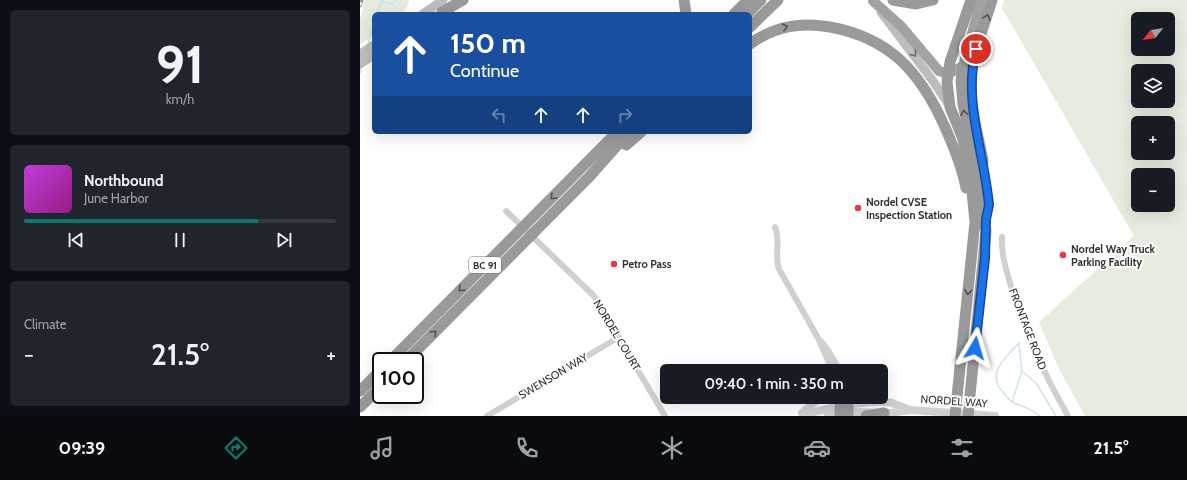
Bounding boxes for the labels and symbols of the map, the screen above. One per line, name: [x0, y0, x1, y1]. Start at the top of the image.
north arrow: [1131, 12, 1175, 56]
one-way arrow: [982, 13, 991, 20]
one-way arrow: [782, 24, 788, 32]
pin: [959, 32, 993, 66]
one-way arrow: [909, 49, 916, 56]
one-way arrow: [961, 109, 969, 116]
one-way arrow: [550, 192, 558, 200]
place label: Nordel CVSE Inspection Station: [866, 195, 952, 222]
marker: Nordel CVSE Inspection Station: [853, 203, 863, 213]
place label: Nordel Way Truck Parking Facility: [1071, 242, 1155, 269]
marker: Nordel Way Truck Parking Facility: [1058, 250, 1068, 260]
road number: BC 91: [469, 257, 501, 273]
place label: Petro Pass: [622, 257, 672, 271]
marker: Petro Pass: [609, 259, 619, 269]
one-way arrow: [458, 284, 466, 292]
street label: FRONTAGE ROAD: [1006, 286, 1050, 372]
one-way arrow: [964, 289, 973, 295]
street label: NORDEL COURT: [590, 297, 644, 373]
position arrow: [954, 327, 996, 369]
one-way arrow: [429, 330, 437, 338]
street label: SWENSON WAY: [516, 349, 591, 402]
speed limit sign: 100: [372, 352, 424, 404]
street label: NORDEL WAY: [920, 392, 989, 410]

